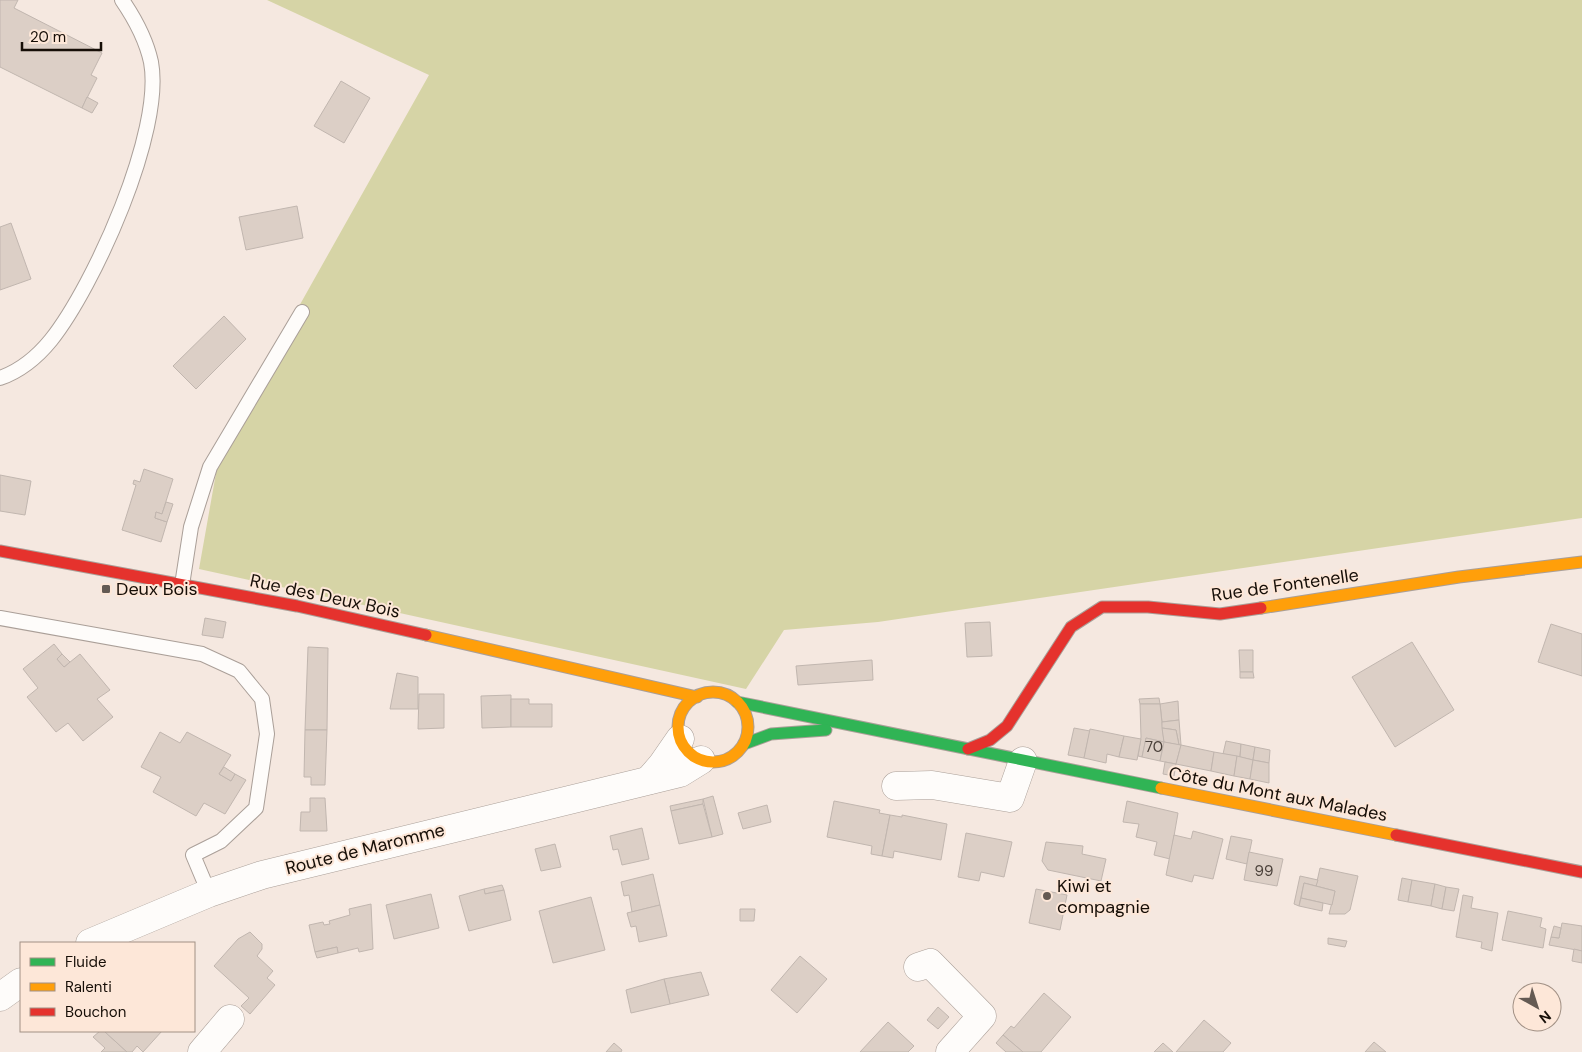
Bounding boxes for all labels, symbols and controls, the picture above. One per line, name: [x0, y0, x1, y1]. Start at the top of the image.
scale bar: [22, 20, 101, 52]
text: 20 m: [30, 27, 66, 47]
street label: Rue de Fontenelle: [1210, 563, 1360, 607]
street label: Rue des Deux Bois: [248, 568, 402, 624]
place label: Deux Bois: [116, 577, 198, 601]
marker: Deux Bois: [100, 583, 112, 595]
house number: 70: [1145, 737, 1163, 757]
street label: Côte du Mont aux Malades: [1166, 761, 1390, 827]
street label: Route de Maromme: [283, 818, 447, 880]
house number: 99: [1255, 861, 1273, 881]
place label: Kiwi et compagnie: [1057, 874, 1150, 919]
marker: Kiwi et compagnie: [1041, 890, 1053, 902]
legend: [20, 942, 195, 1032]
text: Fluide: [65, 952, 107, 972]
text: Ralenti: [65, 977, 112, 997]
north arrow: [1512, 982, 1562, 1032]
text: Bouchon: [65, 1002, 126, 1022]
text: N: [1536, 1007, 1555, 1027]

